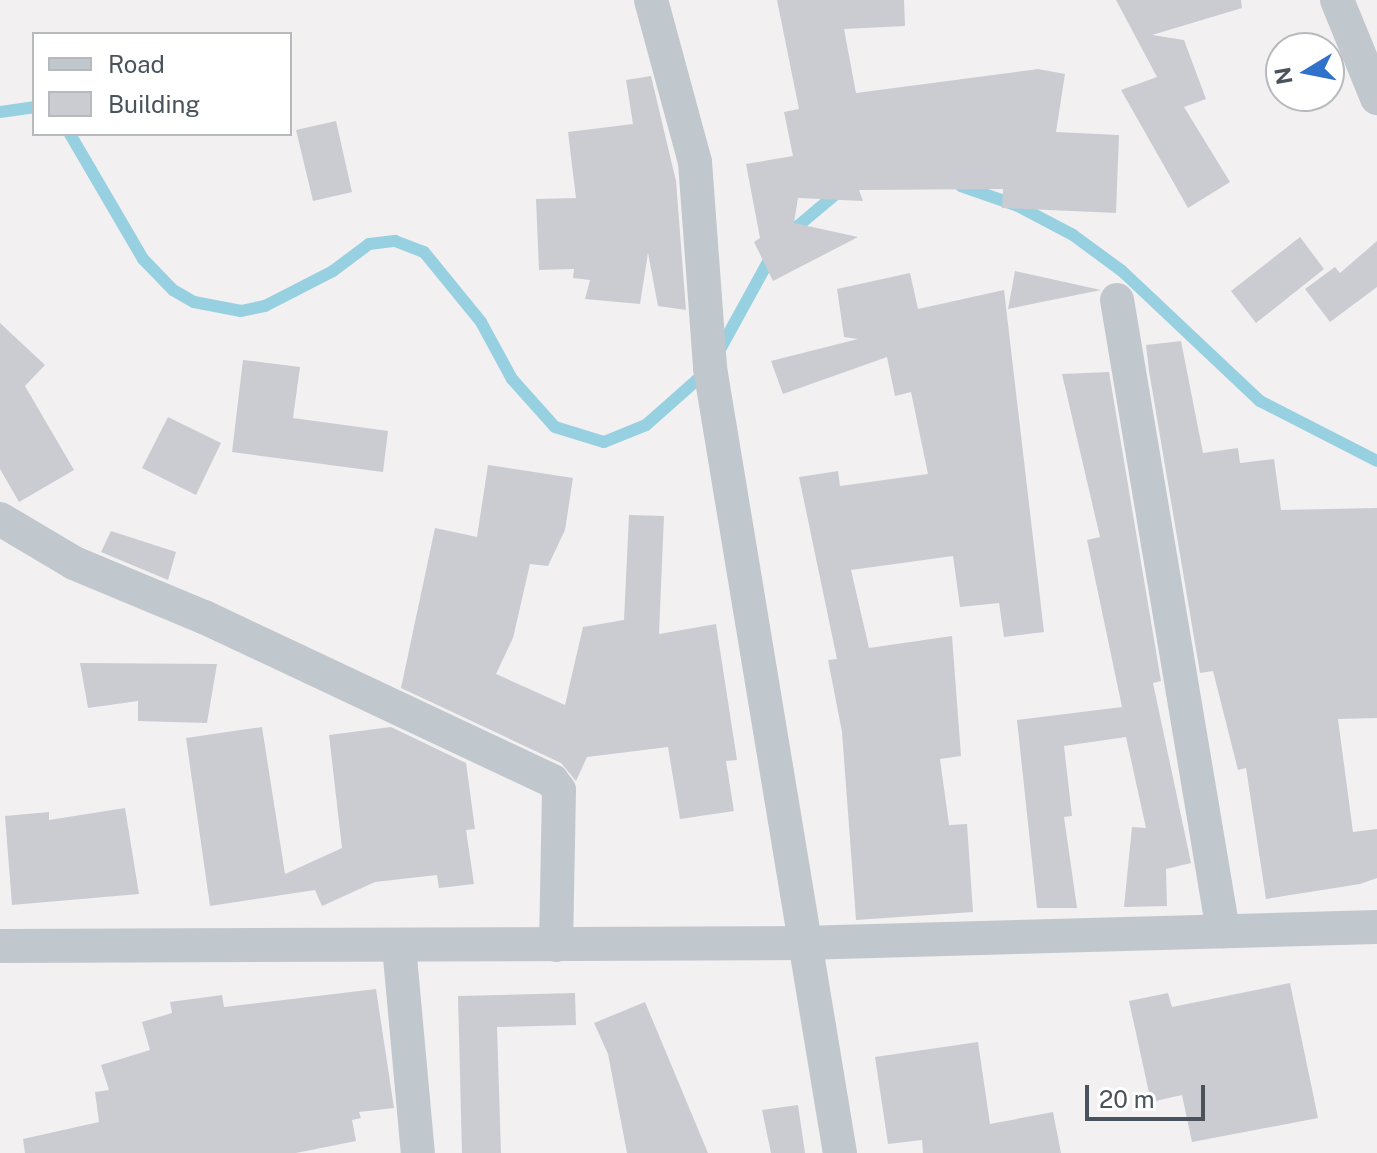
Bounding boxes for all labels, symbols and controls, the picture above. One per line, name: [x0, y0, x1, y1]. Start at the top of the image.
legend: [32, 32, 292, 136]
north arrow: [1265, 32, 1345, 112]
text: Road: [108, 50, 165, 78]
text: N: [1269, 65, 1298, 87]
text: Building: [108, 90, 200, 118]
scale bar: [1089, 1069, 1209, 1119]
text: 20 m: [1099, 1085, 1155, 1113]

